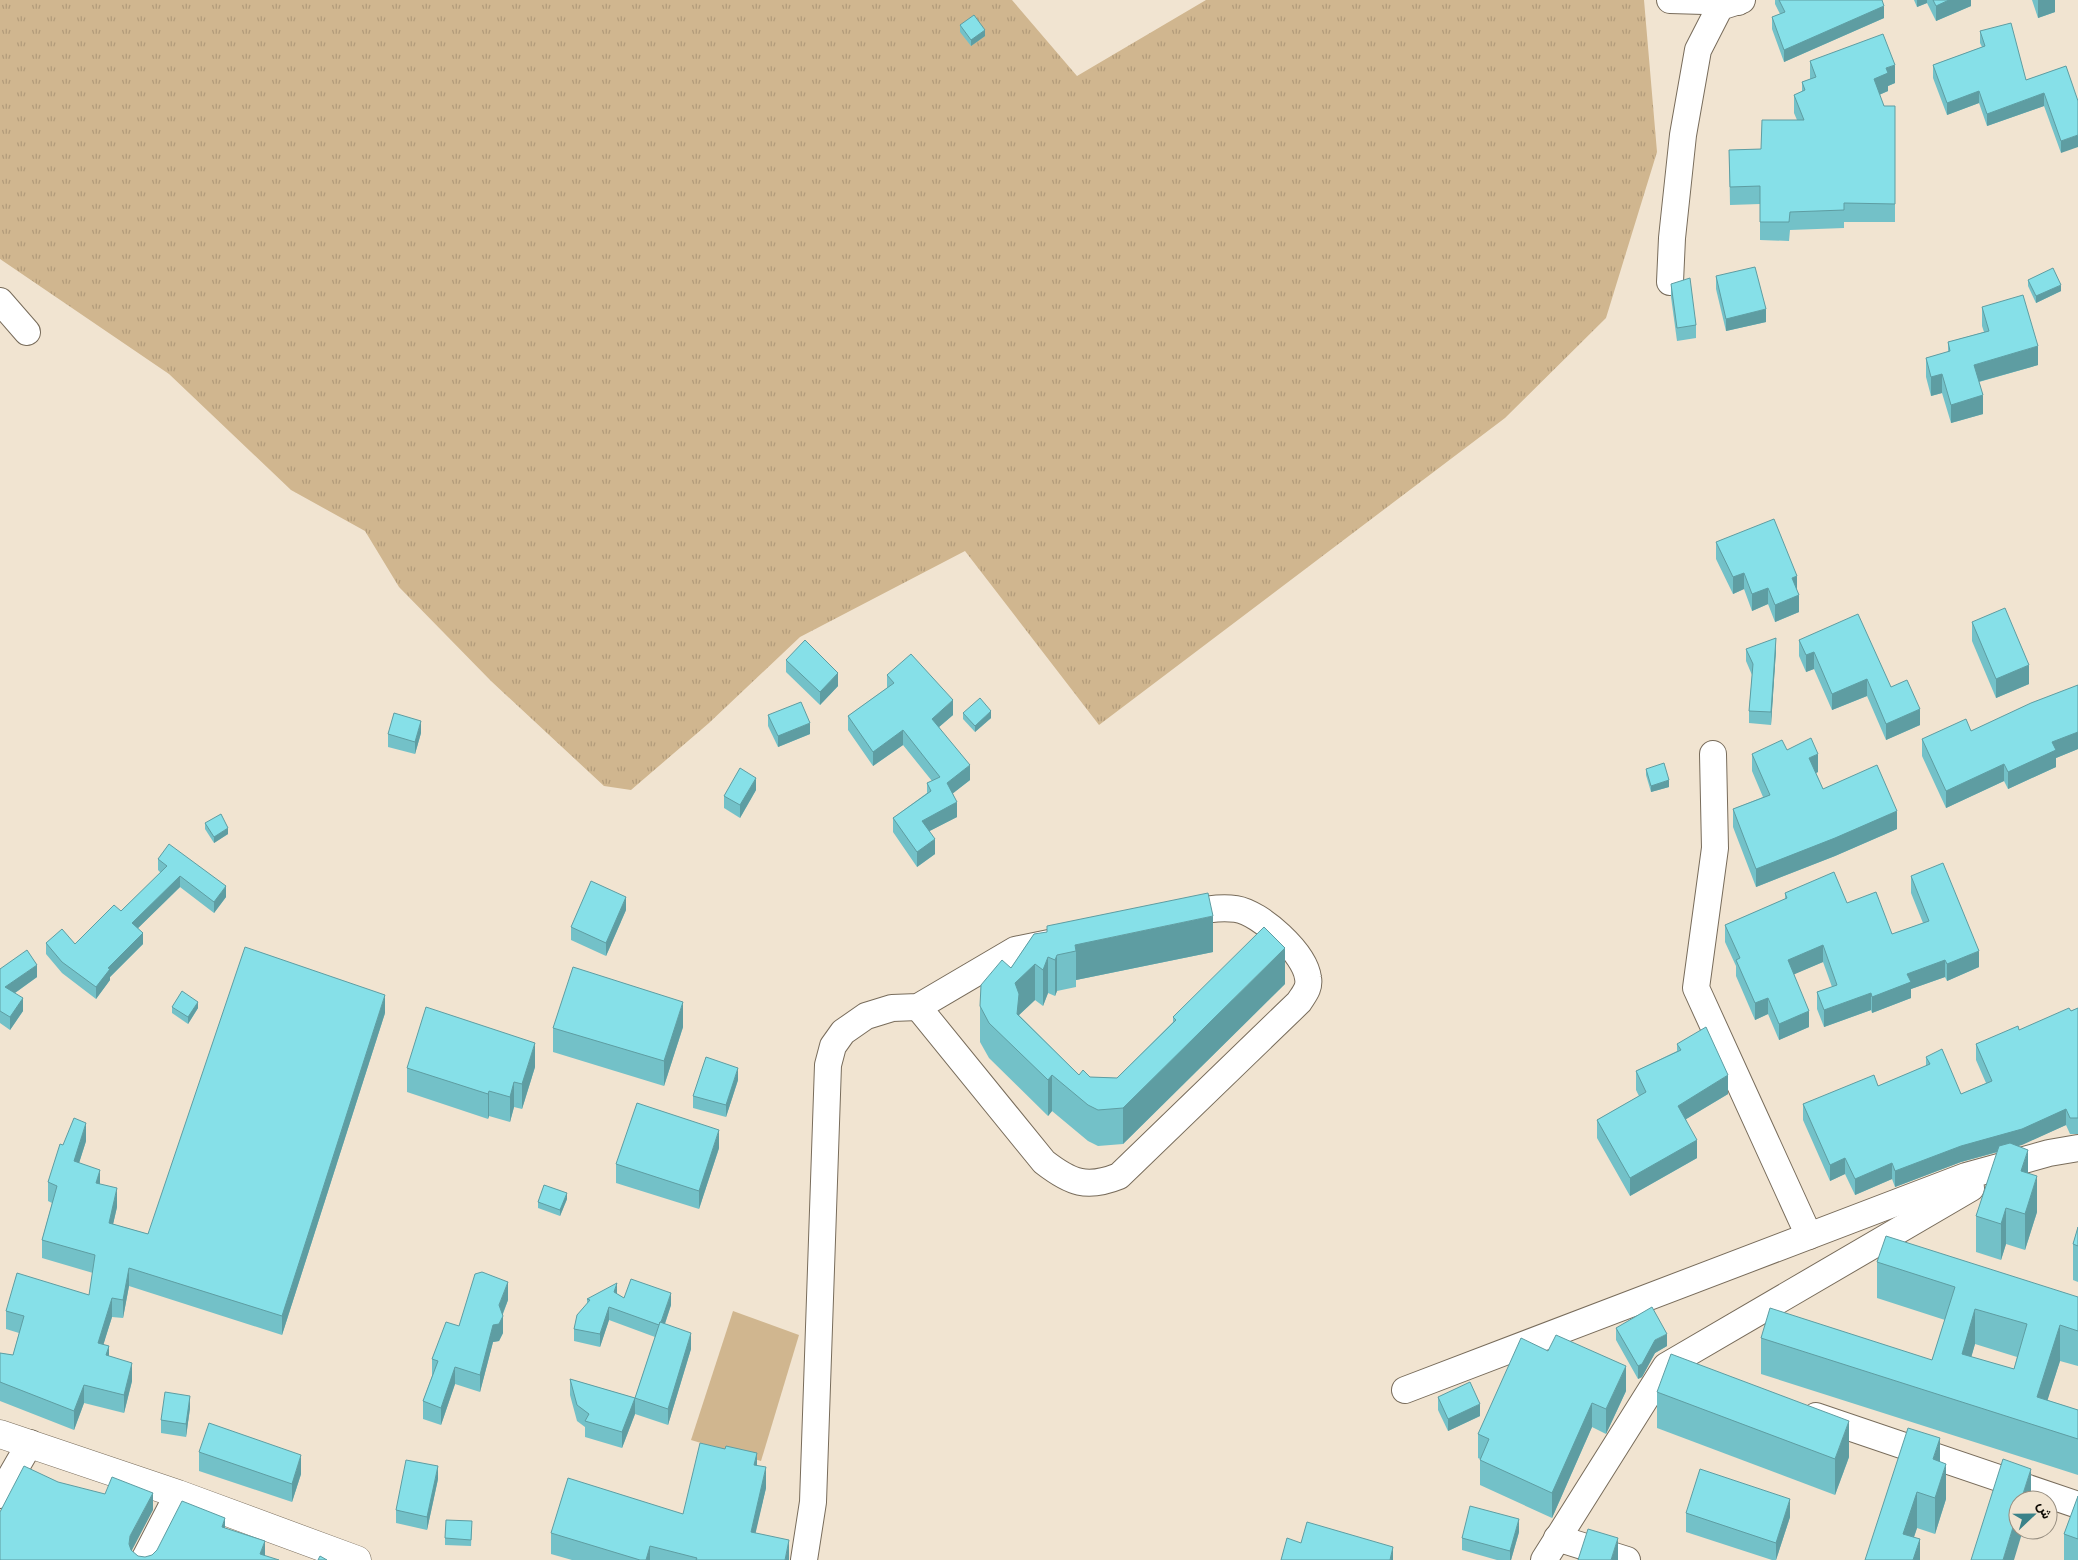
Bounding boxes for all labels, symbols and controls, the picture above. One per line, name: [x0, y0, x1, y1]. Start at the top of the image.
north arrow: [2008, 1490, 2058, 1540]
text: ش: [2034, 1499, 2057, 1521]

